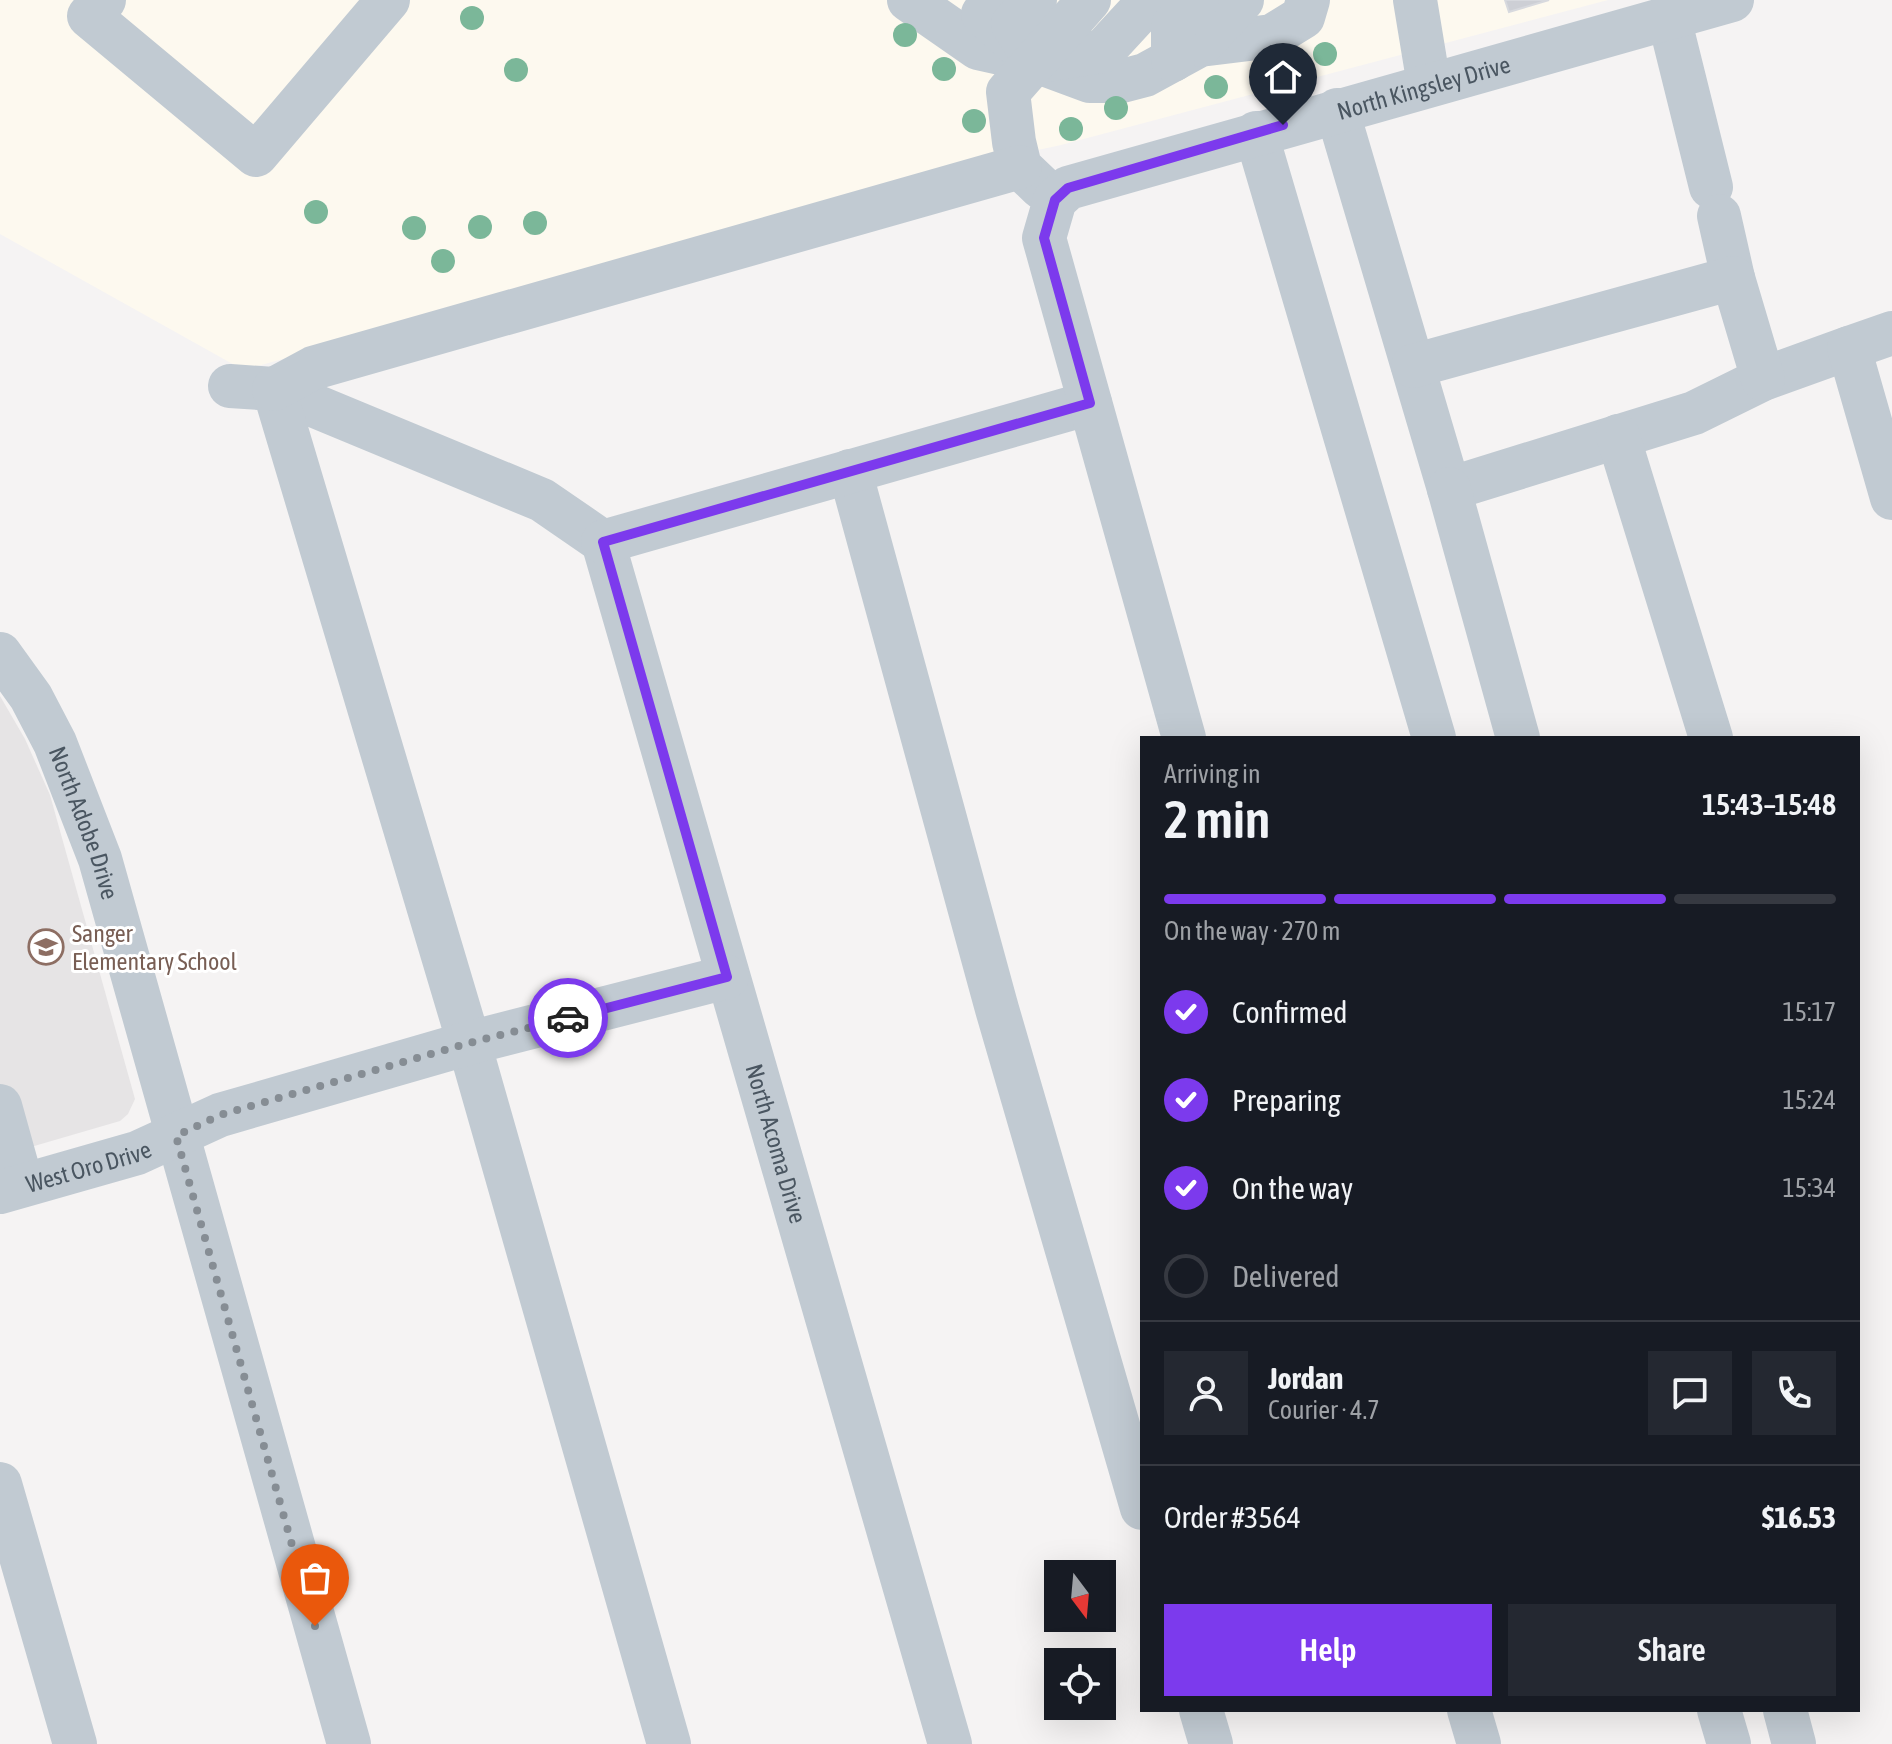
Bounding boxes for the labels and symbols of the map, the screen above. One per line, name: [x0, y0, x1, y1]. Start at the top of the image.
pin: [1249, 43, 1317, 125]
street label: North Kingsley Drive: [1334, 50, 1513, 125]
street label: North Adobe Drive: [44, 742, 124, 902]
place label: Sanger Elementary School: [72, 920, 238, 975]
school or university icon: Sanger Elementary School: [27, 928, 65, 966]
courier: [528, 978, 608, 1058]
street label: North Acoma Drive: [741, 1061, 812, 1226]
street label: West Oro Drive: [23, 1135, 155, 1197]
pin: [281, 1544, 349, 1626]
north arrow: [1044, 1560, 1116, 1632]

